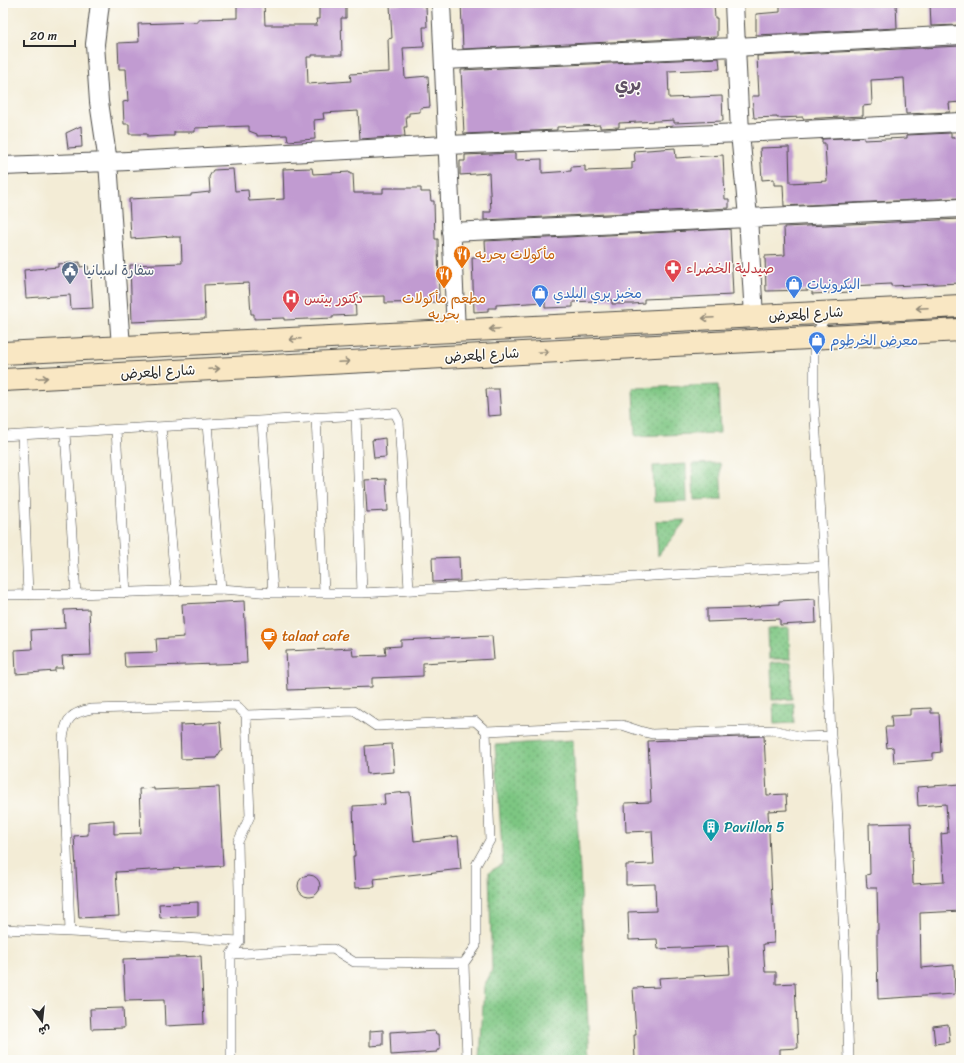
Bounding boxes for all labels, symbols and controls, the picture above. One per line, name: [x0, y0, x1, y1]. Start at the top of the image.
scale bar: [24, 22, 75, 48]
text: 20 m: [30, 25, 57, 47]
district label: بري: [615, 68, 641, 100]
place label: مأكولات بحريه: [475, 242, 555, 267]
restaurant icon: مأكولات بحريه: [452, 244, 472, 269]
place label: صيدلية الخضراء: [686, 256, 774, 281]
place label: سفارة اسبانيا: [83, 258, 154, 283]
pharmacy icon: صيدلية الخضراء: [663, 258, 683, 283]
public building icon: سفارة اسبانيا: [60, 260, 80, 285]
restaurant icon: مطعم مأكولات بحريه: [434, 264, 454, 289]
place label: اليكرونيات: [807, 272, 860, 297]
shop icon: اليكرونيات: [784, 274, 804, 299]
place label: مخبز بري البلدي: [553, 281, 642, 306]
shop icon: مخبز بري البلدي: [530, 283, 550, 308]
place label: دكتور بيتس: [304, 286, 363, 311]
place label: مطعم مأكولات بحريه: [402, 286, 486, 327]
hospital icon: دكتور بيتس: [281, 288, 301, 313]
street label: شارع المعرض: [768, 300, 844, 328]
one-way arrow: [916, 304, 929, 311]
one-way arrow: [702, 315, 715, 322]
one-way arrow: [489, 325, 502, 333]
place label: معرض الخرطوم: [830, 328, 918, 353]
shop icon: معرض الخرطوم: [807, 330, 827, 355]
one-way arrow: [289, 335, 302, 343]
street label: شارع المعرض: [444, 341, 520, 369]
one-way arrow: [536, 348, 549, 356]
street label: شارع المعرض: [120, 358, 196, 386]
one-way arrow: [337, 359, 350, 366]
one-way arrow: [207, 365, 220, 373]
one-way arrow: [35, 375, 48, 382]
place label: talaat cafe: [282, 624, 350, 649]
cafe icon: talaat cafe: [259, 626, 279, 651]
place label: Pavillon 5: [724, 815, 785, 840]
building icon: Pavillon 5: [701, 817, 721, 842]
north arrow: [22, 1001, 62, 1041]
text: ش: [36, 1019, 53, 1041]

